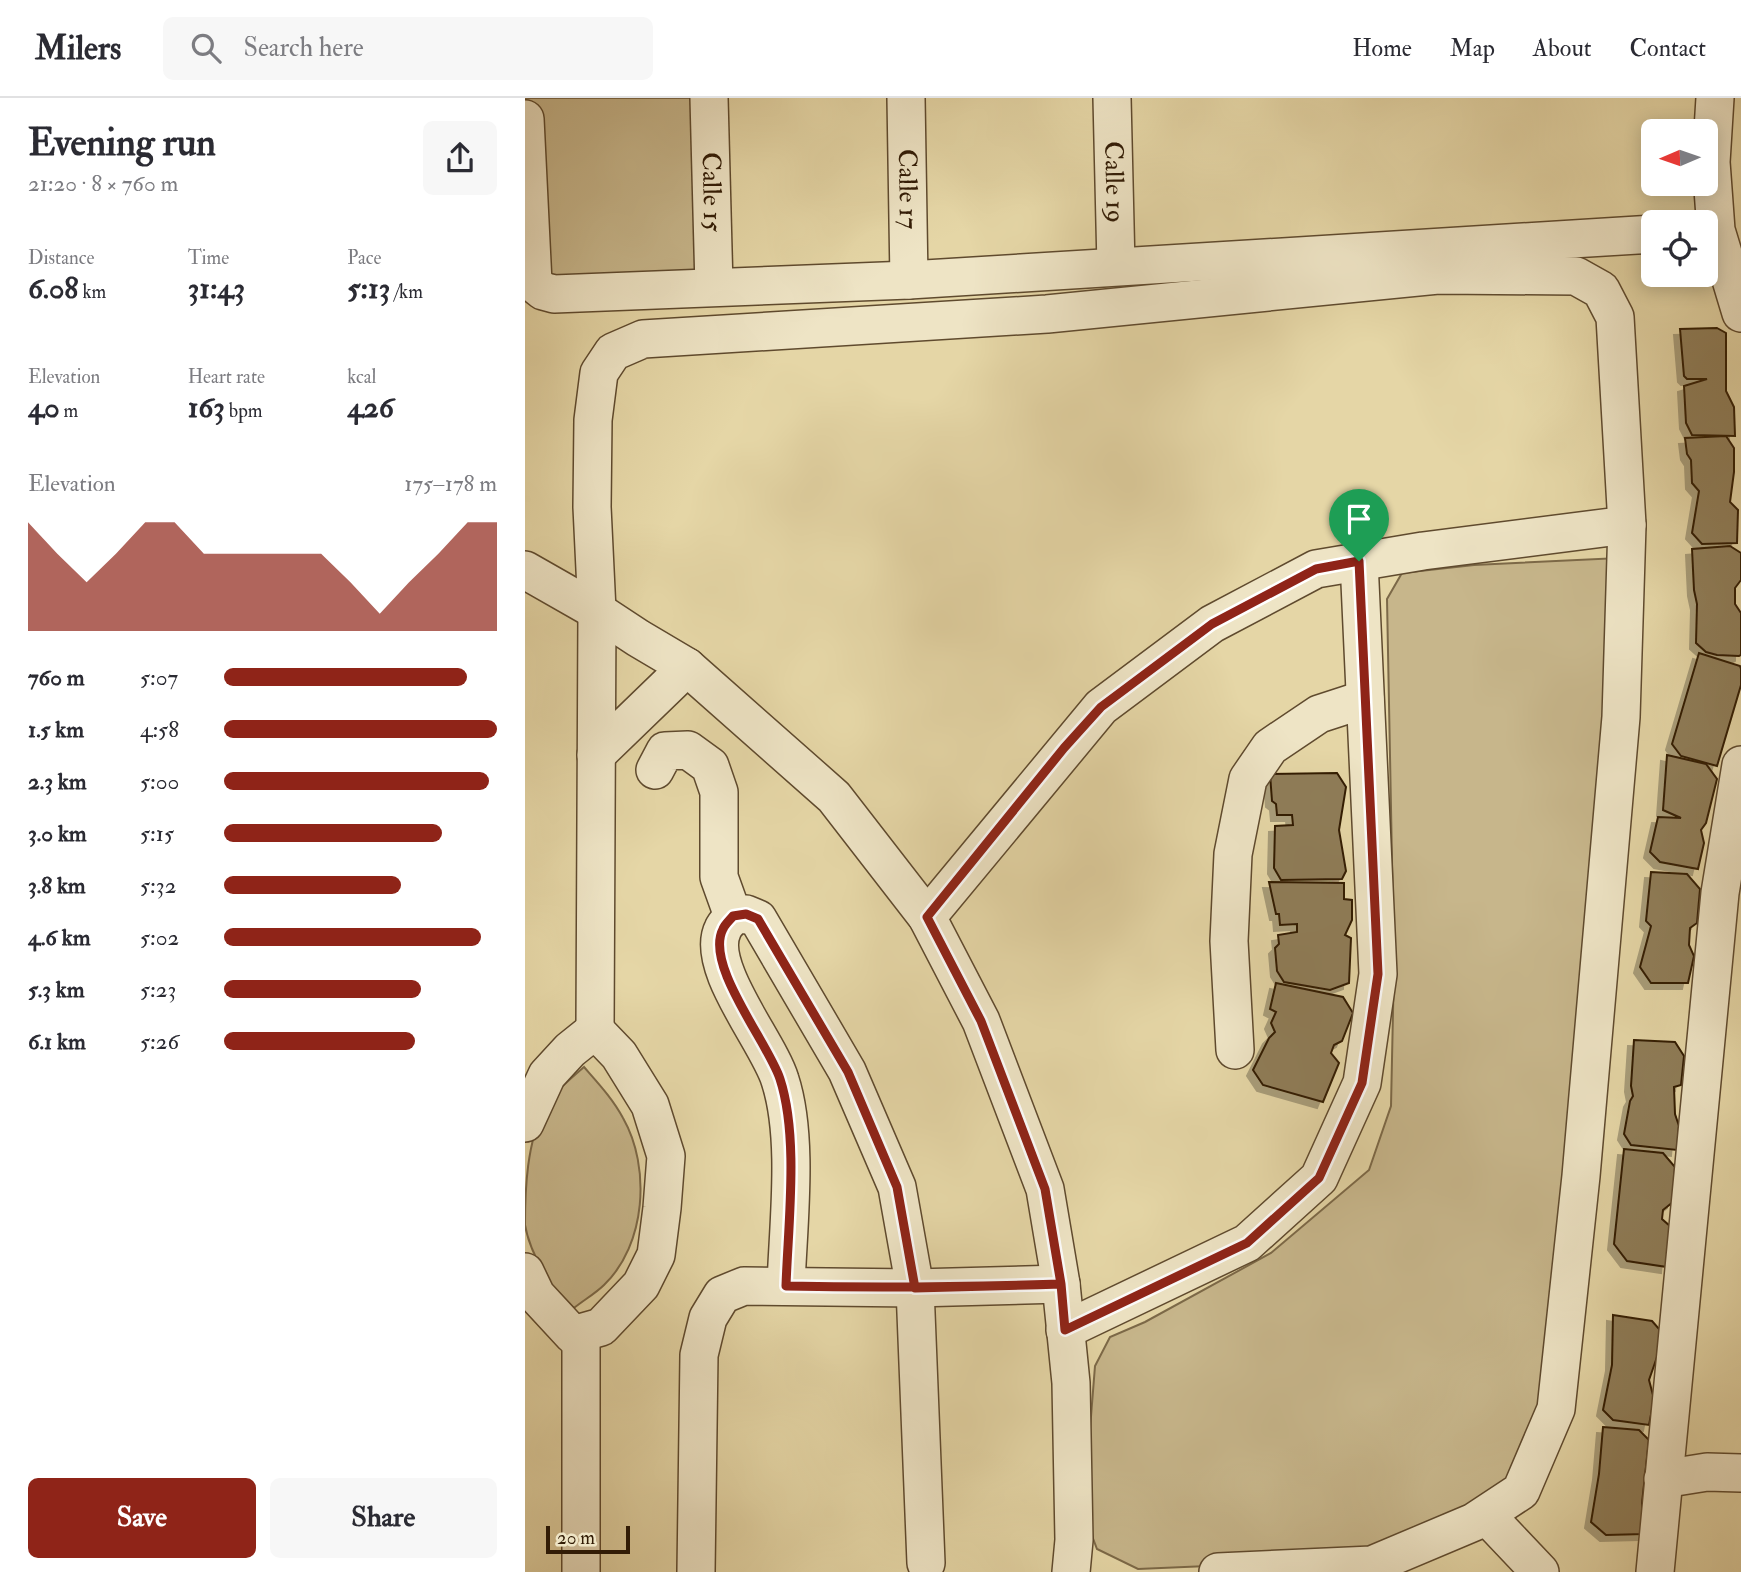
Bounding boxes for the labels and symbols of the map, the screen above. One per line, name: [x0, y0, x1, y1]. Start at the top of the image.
north arrow: [1641, 119, 1719, 196]
street label: Calle 19: [1097, 141, 1131, 223]
street label: Calle 17: [891, 148, 924, 230]
street label: Calle 15: [694, 152, 729, 233]
pin: [1329, 489, 1389, 561]
scale bar: [546, 1523, 630, 1555]

